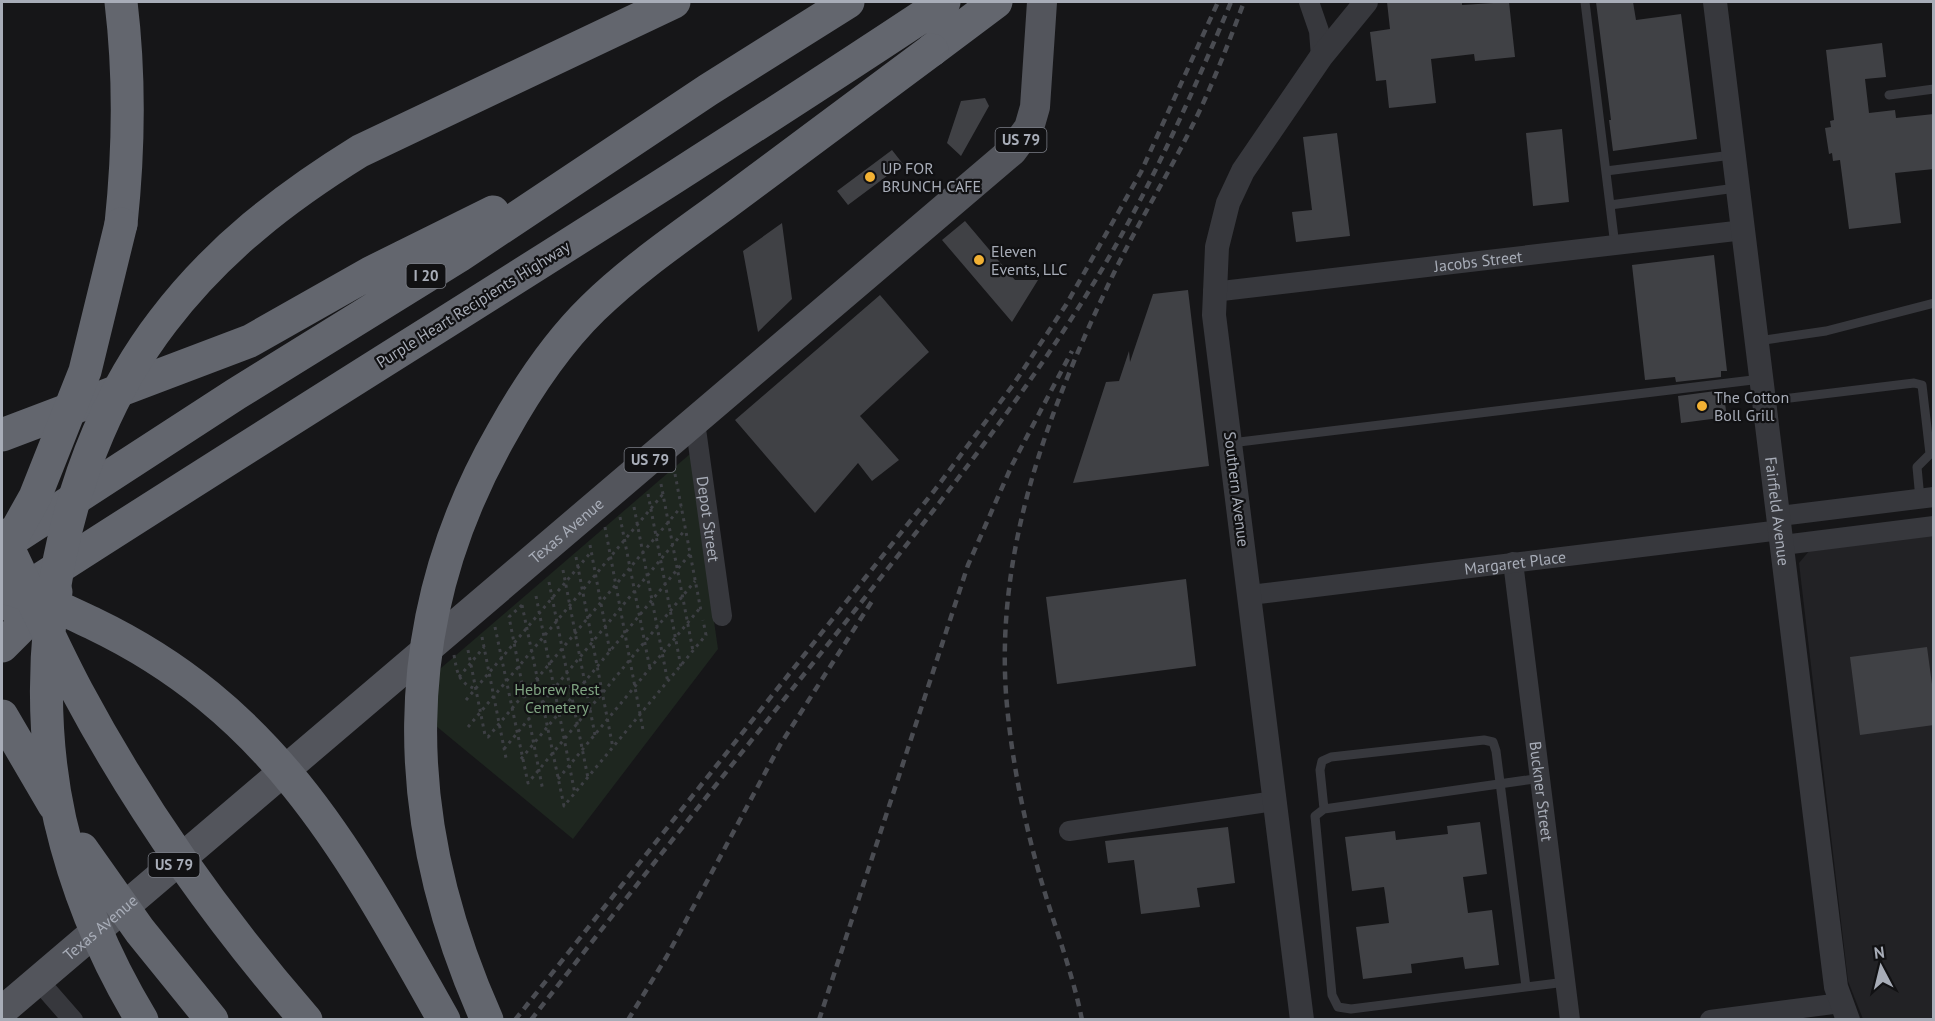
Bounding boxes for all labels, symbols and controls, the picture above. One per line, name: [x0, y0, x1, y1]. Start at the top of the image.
road number: US 79: [996, 128, 1046, 152]
place label: UP FOR BRUNCH CAFE: [882, 158, 981, 196]
marker: UP FOR BRUNCH CAFE: [863, 170, 877, 184]
street label: Purple Heart Recipients Highway: [372, 236, 574, 372]
place label: Eleven Events, LLC: [991, 241, 1067, 279]
street label: Jacobs Street: [1432, 246, 1524, 276]
marker: Eleven Events, LLC: [972, 253, 986, 267]
road number: I 20: [406, 264, 446, 288]
place label: The Cotton Boll Grill: [1714, 387, 1789, 425]
marker: The Cotton Boll Grill: [1695, 399, 1709, 413]
street label: Southern Avenue: [1220, 430, 1254, 548]
road number: US 79: [624, 448, 676, 472]
street label: Fairfield Avenue: [1761, 455, 1794, 567]
street label: Depot Street: [693, 475, 724, 564]
street label: Texas Avenue: [525, 493, 607, 568]
street label: Margaret Place: [1463, 546, 1567, 579]
park label: Hebrew Rest Cemetery: [514, 679, 600, 717]
street label: Buckner Street: [1525, 740, 1558, 843]
road number: US 79: [148, 853, 200, 877]
street label: Texas Avenue: [59, 890, 141, 965]
north arrow: [1851, 937, 1911, 997]
text: N: [1873, 942, 1886, 963]

